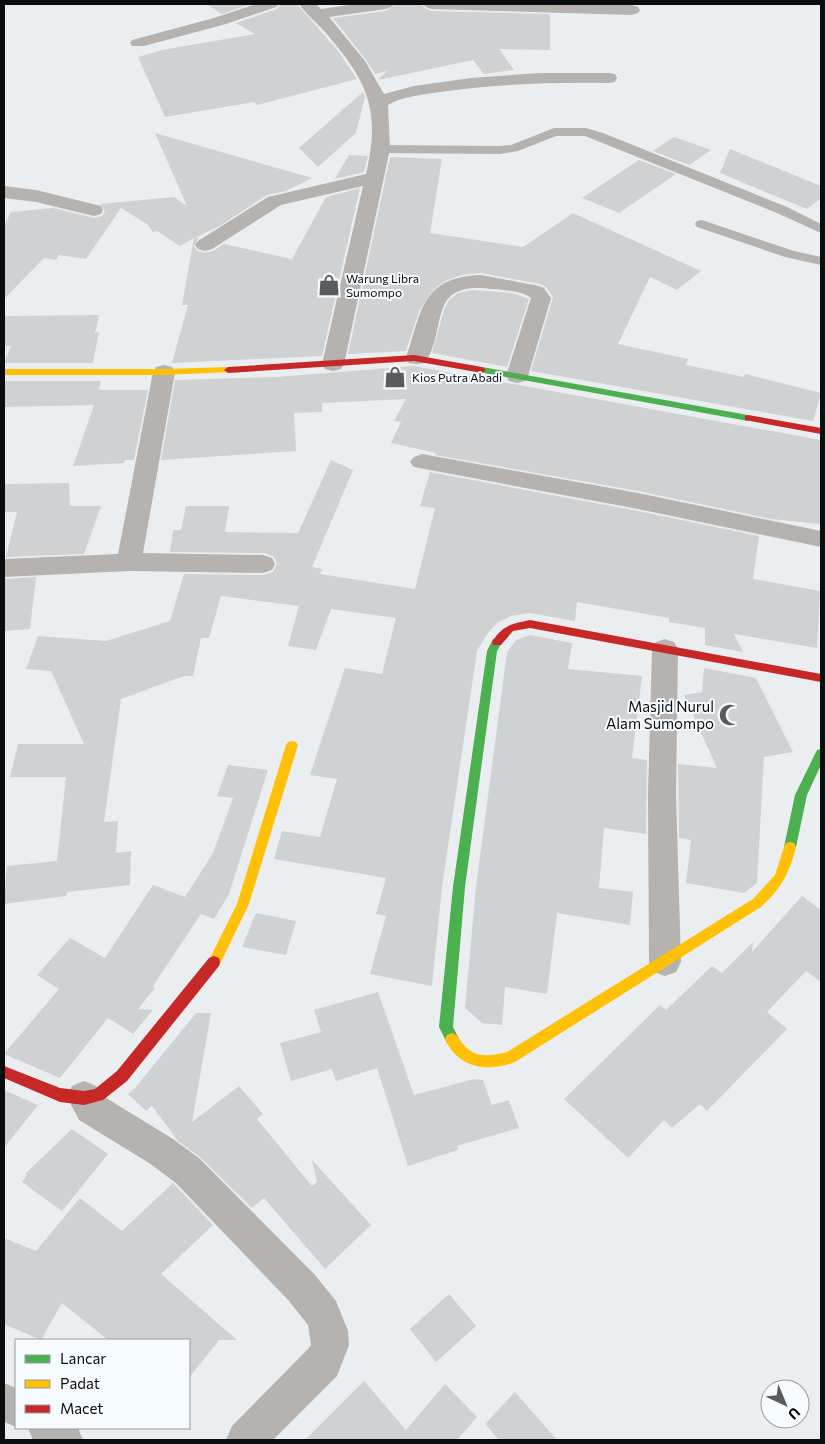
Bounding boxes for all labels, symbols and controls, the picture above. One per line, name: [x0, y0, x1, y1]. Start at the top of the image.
place label: Warung Libra Sumompo: [346, 271, 419, 299]
shop icon: Warung Libra Sumompo: [316, 272, 342, 298]
shop icon: Kios Putra Abadi: [382, 364, 408, 390]
place label: Kios Putra Abadi: [412, 370, 502, 384]
place label: Masjid Nurul Alam Sumompo: [606, 697, 714, 732]
mosque icon: Masjid Nurul Alam Sumompo: [717, 702, 743, 728]
legend: [15, 1339, 190, 1429]
text: Lancar: [60, 1349, 106, 1367]
text: Padat: [60, 1374, 100, 1392]
north arrow: [760, 1379, 810, 1429]
text: Macet: [60, 1399, 103, 1417]
text: U: [785, 1404, 804, 1423]

